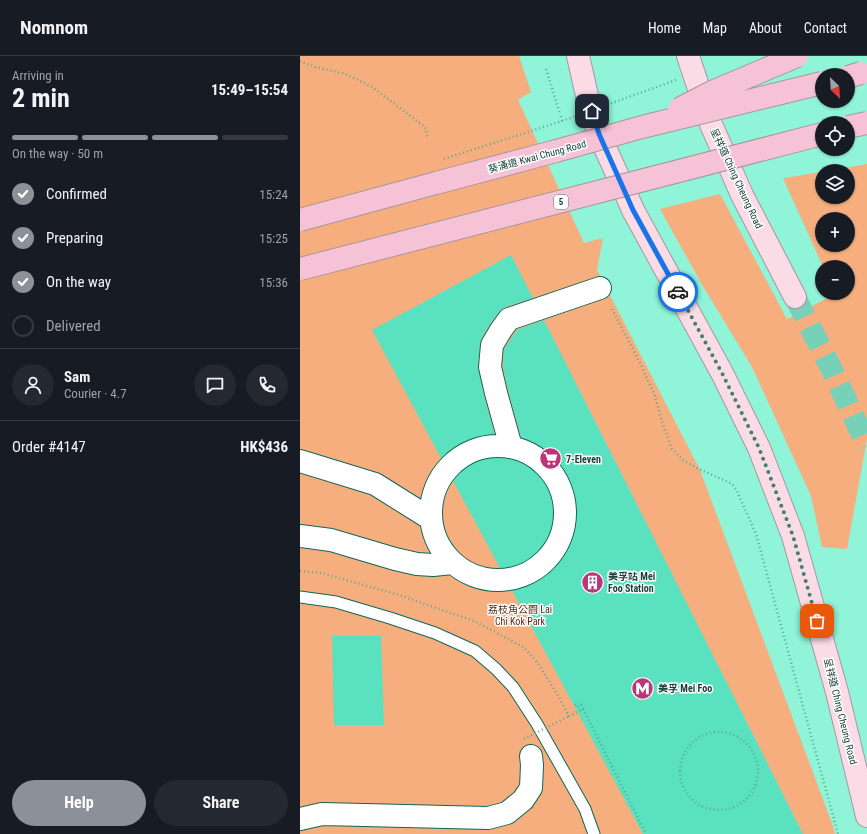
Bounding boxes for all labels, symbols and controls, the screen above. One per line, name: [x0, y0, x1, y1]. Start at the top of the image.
text: Nomnom: [20, 16, 88, 39]
text: Home: [648, 20, 681, 36]
text: Map: [703, 20, 727, 36]
text: About: [749, 20, 782, 36]
text: Contact: [804, 20, 847, 36]
text: Arriving in: [12, 68, 64, 83]
north arrow: [815, 68, 855, 108]
map controls: [815, 68, 855, 300]
text: 15:49–15:54: [211, 81, 288, 99]
text: 2 min: [12, 83, 70, 113]
pin: [575, 94, 609, 128]
icon: home: [581, 100, 603, 122]
button: locate: [815, 116, 855, 156]
street label: 呈祥道 Ching Cheung Road: [708, 126, 765, 230]
street label: 葵涌道 Kwai Chung Road: [487, 138, 587, 175]
text: On the way · 50 m: [12, 146, 103, 161]
button: layers: [815, 164, 855, 204]
icon: check: [12, 183, 34, 205]
text: Confirmed: [46, 185, 107, 203]
text: 15:24: [259, 187, 288, 202]
road number: 5: [554, 195, 568, 209]
button: +: [815, 212, 855, 252]
icon: check: [12, 227, 34, 249]
text: Preparing: [46, 229, 103, 247]
text: 15:25: [259, 231, 288, 246]
button: −: [815, 260, 855, 300]
icon: check: [12, 271, 34, 293]
courier: [658, 272, 698, 312]
text: On the way: [46, 273, 111, 291]
text: 15:36: [259, 275, 288, 290]
icon: car: [667, 281, 689, 303]
text: Delivered: [46, 317, 101, 335]
button: person: [12, 364, 54, 406]
button: chat: [194, 364, 236, 406]
button: phone: [246, 364, 288, 406]
text: Sam: [64, 368, 90, 386]
text: Courier · 4.7: [64, 386, 127, 401]
text: Order #4147: [12, 438, 86, 456]
text: HK$436: [240, 438, 288, 456]
supermarket icon: 7-Eleven: [537, 446, 563, 472]
place label: 7-Eleven: [566, 454, 601, 465]
building icon: 美孚站 Mei Foo Station: [579, 569, 605, 595]
place label: 美孚站 Mei Foo Station: [608, 571, 655, 594]
park label: 荔枝角公園 Lai Chi Kok Park: [488, 604, 552, 627]
pin: [800, 604, 834, 638]
icon: bag: [806, 610, 828, 632]
street label: 呈祥道 Ching Cheung Road: [822, 657, 859, 766]
metro station icon: 美孚 Mei Foo: [630, 675, 656, 701]
place label: 美孚 Mei Foo: [658, 683, 712, 694]
button: Help: [12, 780, 146, 826]
button: Share: [154, 780, 288, 826]

